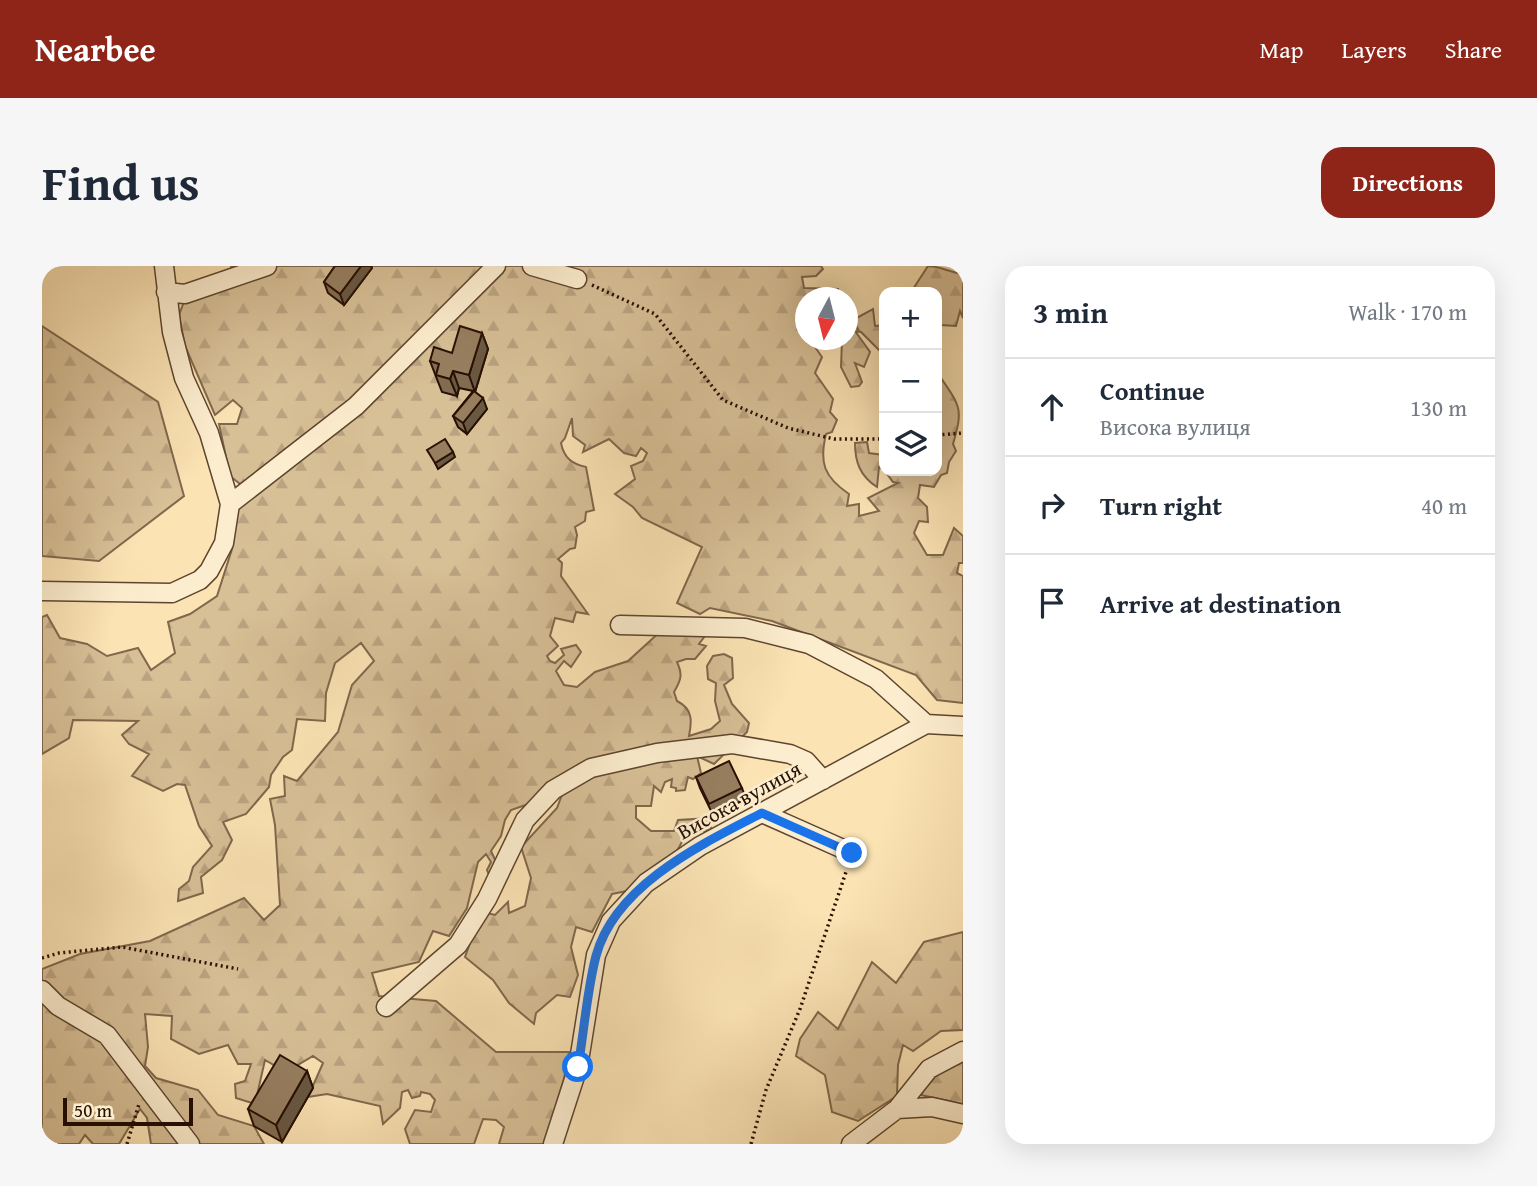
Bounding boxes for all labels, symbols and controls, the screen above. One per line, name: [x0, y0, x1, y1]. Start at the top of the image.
text: Nearbee: [35, 25, 156, 73]
text: Map: [1260, 32, 1303, 67]
text: Layers: [1341, 32, 1407, 67]
text: Share: [1445, 32, 1502, 67]
text: Find us: [42, 146, 200, 218]
button: Directions: [1321, 147, 1495, 218]
north arrow: [795, 287, 858, 350]
map controls: [879, 287, 942, 476]
button: +: [879, 287, 942, 350]
text: 3 min: [1033, 290, 1108, 334]
text: Walk · 170 m: [1348, 295, 1467, 328]
button: −: [879, 350, 942, 413]
text: Continue: [1100, 371, 1205, 410]
icon: ahead: [1033, 388, 1071, 426]
text: 130 m: [1410, 391, 1467, 424]
text: Висока вулиця: [1100, 410, 1251, 443]
button: layers: [879, 413, 942, 476]
icon: right: [1033, 486, 1071, 524]
text: Turn right: [1100, 486, 1222, 525]
text: 40 m: [1421, 489, 1467, 522]
icon: arrive: [1033, 584, 1071, 622]
text: Arrive at destination: [1100, 584, 1341, 623]
street label: Висока вулиця: [671, 753, 807, 847]
route end: [836, 837, 867, 868]
route start: [562, 1051, 593, 1082]
scale bar: [63, 1095, 192, 1127]
text: 50 m: [74, 1096, 112, 1124]

